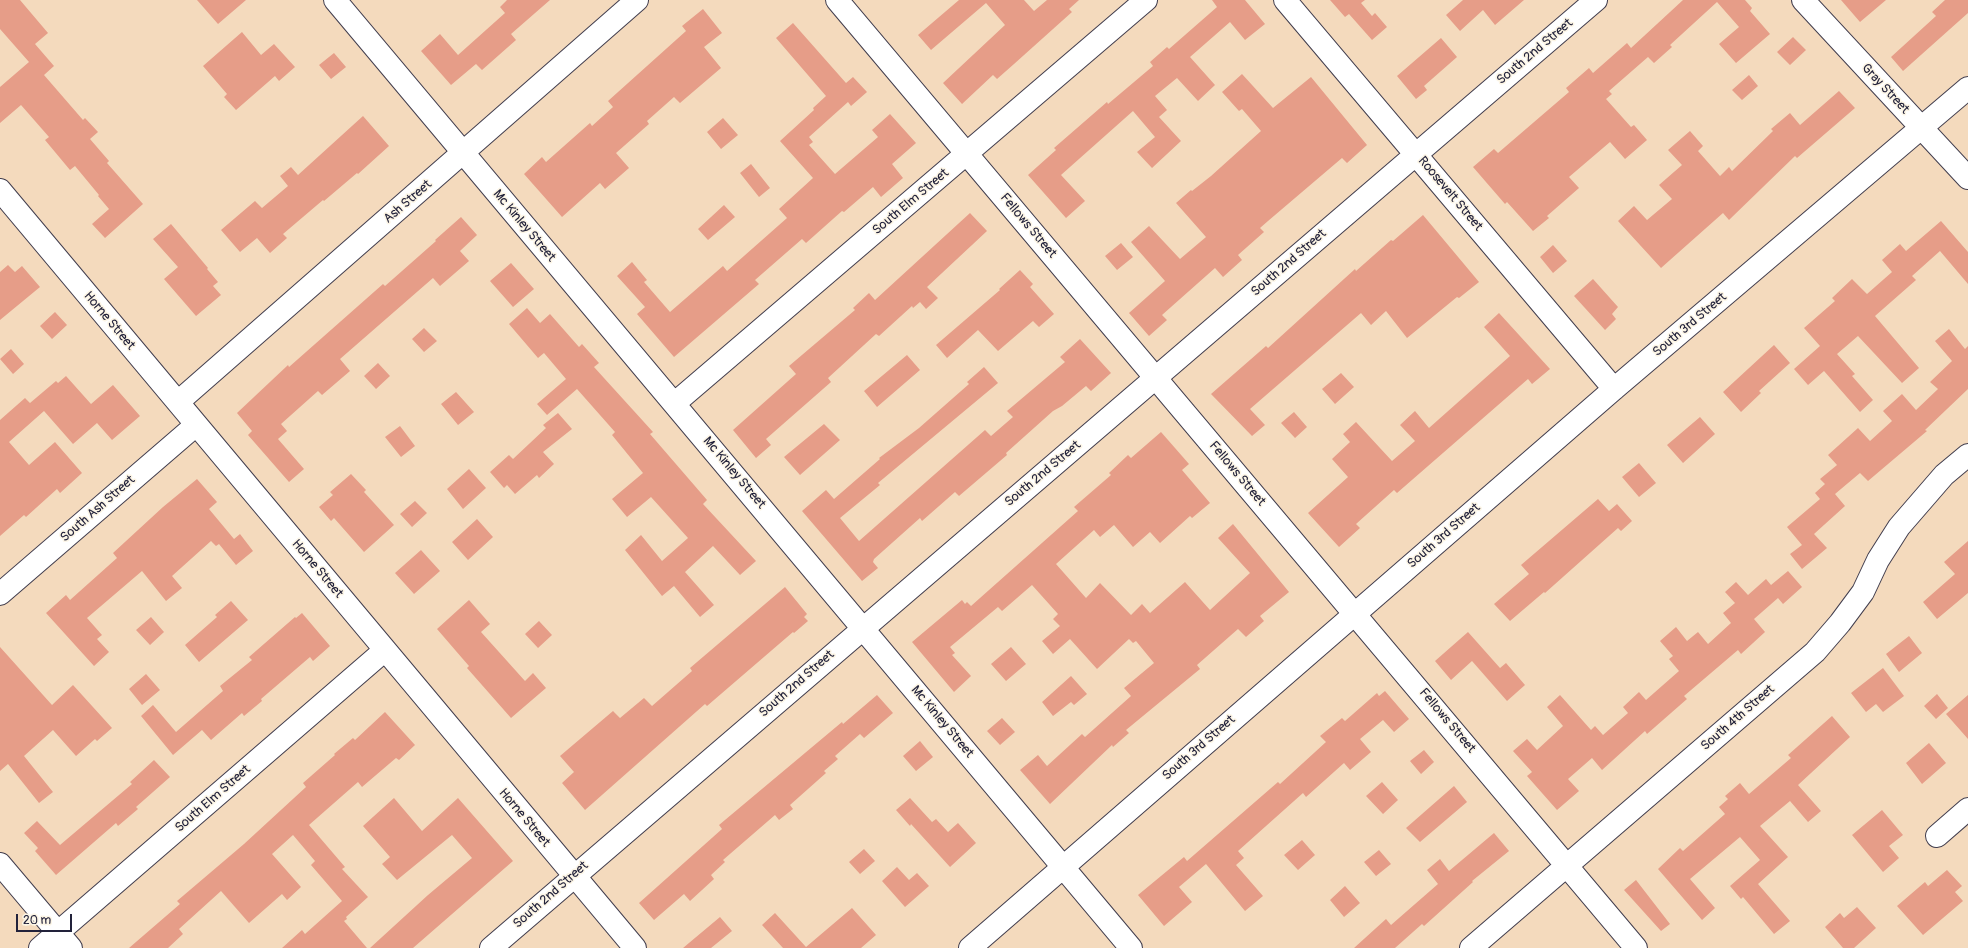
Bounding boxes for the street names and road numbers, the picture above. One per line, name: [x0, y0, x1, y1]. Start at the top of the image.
street label: South 2nd Street: [1494, 16, 1576, 88]
street label: Gray Street: [1858, 61, 1912, 117]
street label: Roosevelt Street: [1414, 154, 1486, 234]
street label: South Elm Street: [870, 166, 952, 238]
street label: Ash Street: [381, 177, 435, 227]
street label: Mc Kinley Street: [489, 187, 559, 265]
street label: Fellows Street: [996, 191, 1060, 261]
street label: South 2nd Street: [1248, 226, 1330, 300]
street label: Horne Street: [80, 289, 138, 353]
street label: South 3rd Street: [1650, 290, 1730, 360]
street label: Mc Kinley Street: [699, 434, 769, 512]
street label: South 2nd Street: [1002, 438, 1084, 510]
street label: Fellows Street: [1205, 439, 1269, 509]
street label: South Ash Street: [58, 472, 138, 546]
street label: South 3rd Street: [1404, 500, 1484, 572]
street label: Horne Street: [288, 537, 346, 601]
street label: South 2nd Street: [756, 647, 838, 721]
street label: South 4th Street: [1698, 682, 1778, 754]
street label: Mc Kinley Street: [907, 683, 977, 761]
street label: Fellows Street: [1415, 686, 1479, 756]
street label: South 3rd Street: [1159, 712, 1239, 784]
street label: South Elm Street: [172, 762, 254, 836]
street label: Horne Street: [495, 786, 553, 850]
street label: South 2nd Street: [510, 858, 592, 932]

